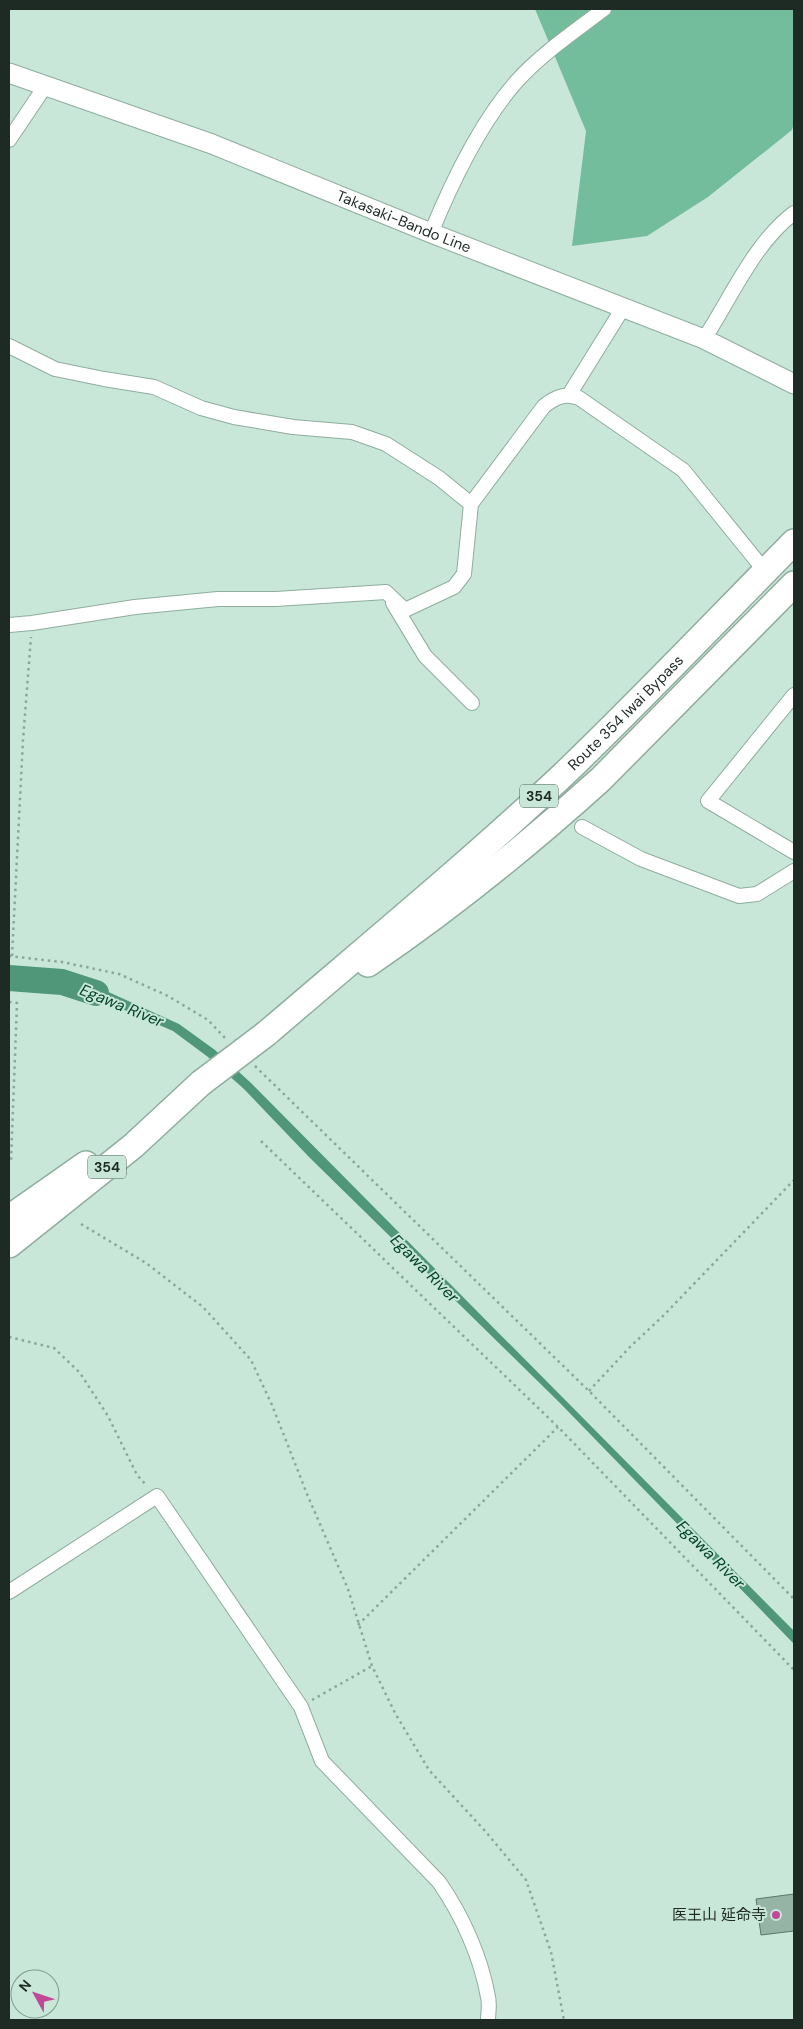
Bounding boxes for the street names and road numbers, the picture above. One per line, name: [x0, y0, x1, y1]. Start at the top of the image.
street label: Takasaki-Bando Line: [334, 186, 474, 258]
street label: Route 354 Iwai Bypass: [564, 651, 688, 775]
road number: 354: [520, 784, 558, 808]
road number: 354: [88, 1156, 126, 1178]

